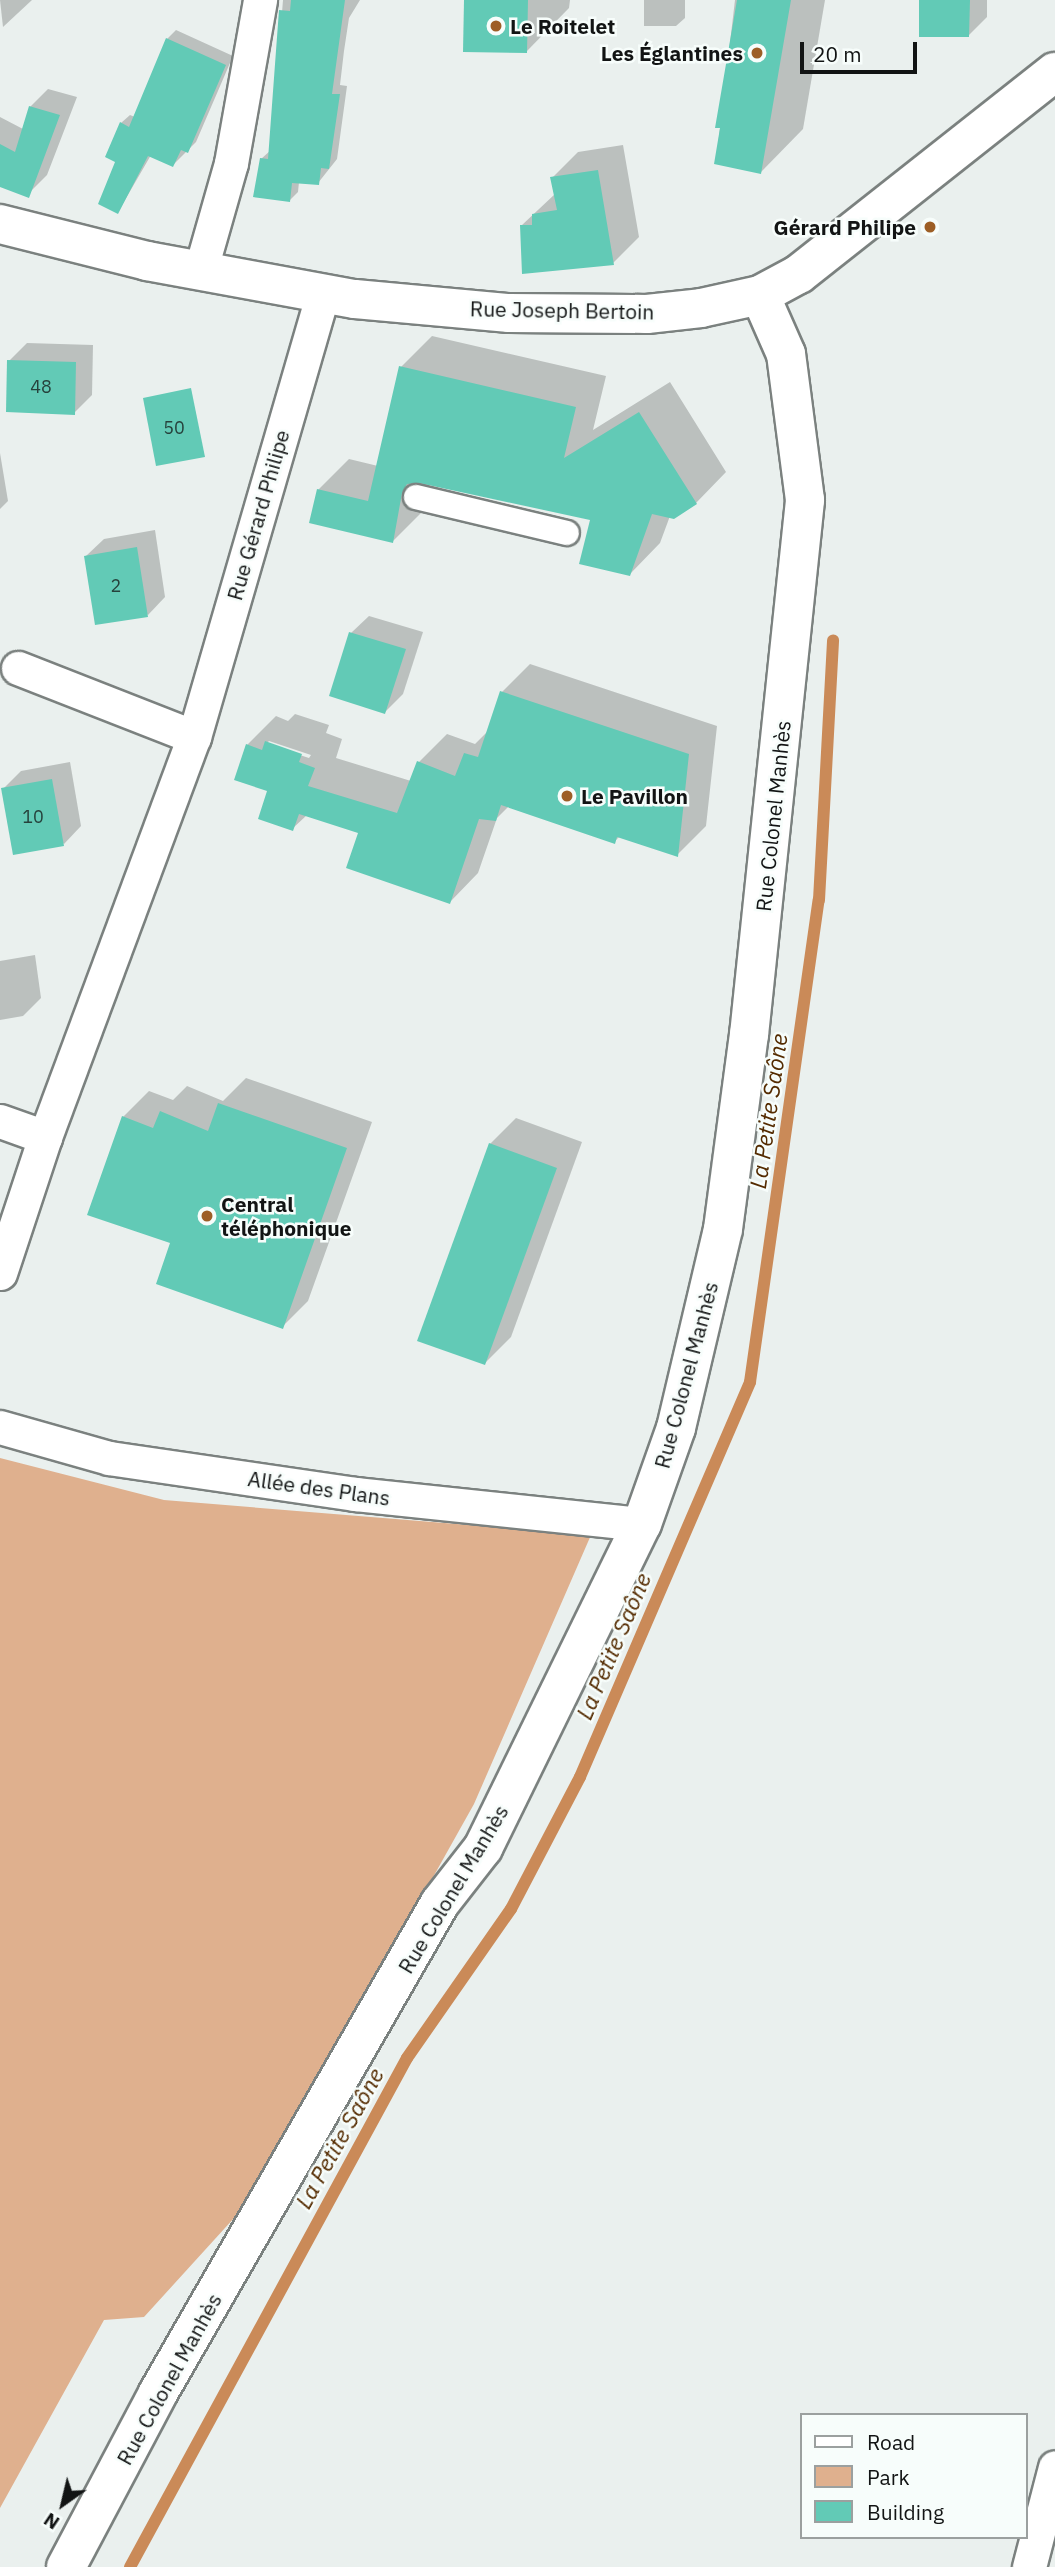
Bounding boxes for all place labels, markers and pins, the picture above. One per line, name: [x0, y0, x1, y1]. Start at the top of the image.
place label: Le Roitelet: [510, 13, 615, 39]
marker: Le Roitelet: [488, 18, 504, 34]
place label: Les Églantines: [601, 40, 743, 66]
marker: Les Églantines: [749, 45, 765, 61]
place label: Gérard Philipe: [774, 214, 916, 240]
marker: Gérard Philipe: [922, 219, 938, 235]
place label: Le Pavillon: [581, 783, 688, 809]
marker: Le Pavillon: [559, 788, 575, 804]
place label: Central téléphonique: [221, 1191, 352, 1241]
marker: Central téléphonique: [199, 1208, 215, 1224]

